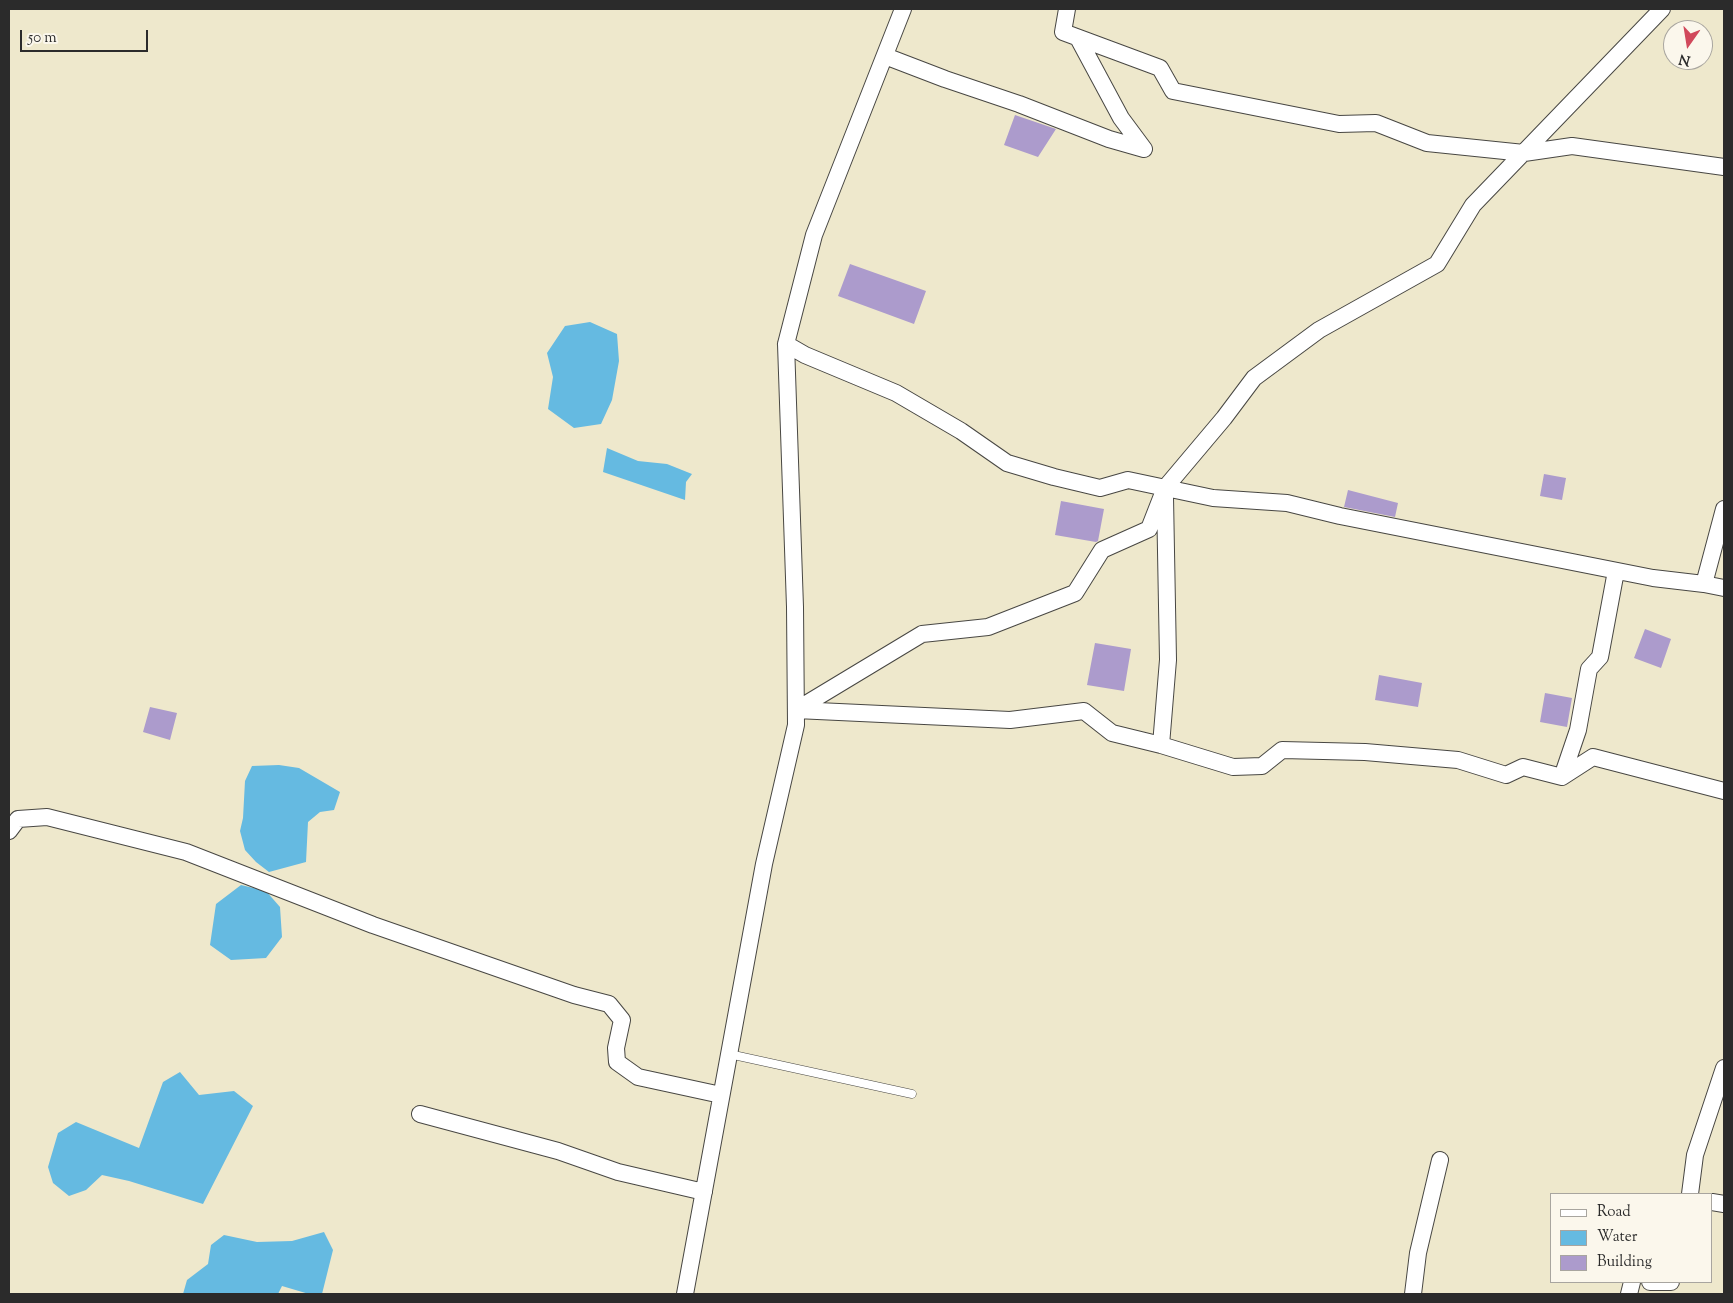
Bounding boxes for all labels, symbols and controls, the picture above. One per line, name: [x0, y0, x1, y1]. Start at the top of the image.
scale bar: [22, 20, 150, 52]
north arrow: [1663, 20, 1713, 70]
text: 50 m: [28, 28, 57, 49]
text: N: [1677, 48, 1693, 70]
legend: [1550, 1193, 1713, 1283]
text: Road: [1597, 1202, 1631, 1223]
text: Water: [1597, 1227, 1637, 1248]
text: Building: [1597, 1252, 1652, 1273]

